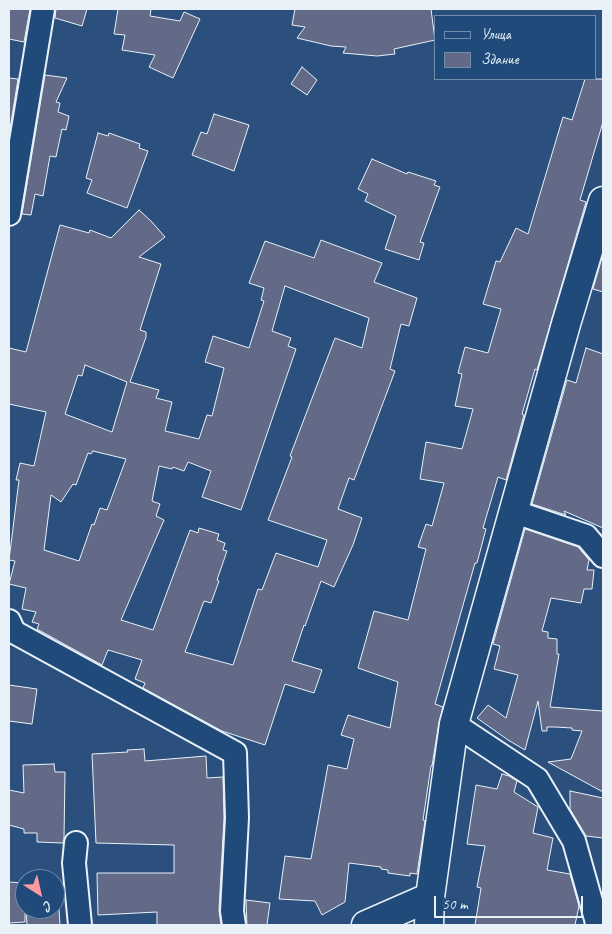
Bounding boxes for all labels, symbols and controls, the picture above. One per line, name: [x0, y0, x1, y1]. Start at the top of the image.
legend: [434, 15, 597, 80]
text: Улица: [481, 25, 511, 44]
text: Здание: [481, 50, 519, 69]
north arrow: [15, 869, 65, 919]
scale bar: [437, 886, 586, 918]
text: 50 m: [442, 895, 468, 914]
text: С: [41, 897, 56, 915]

